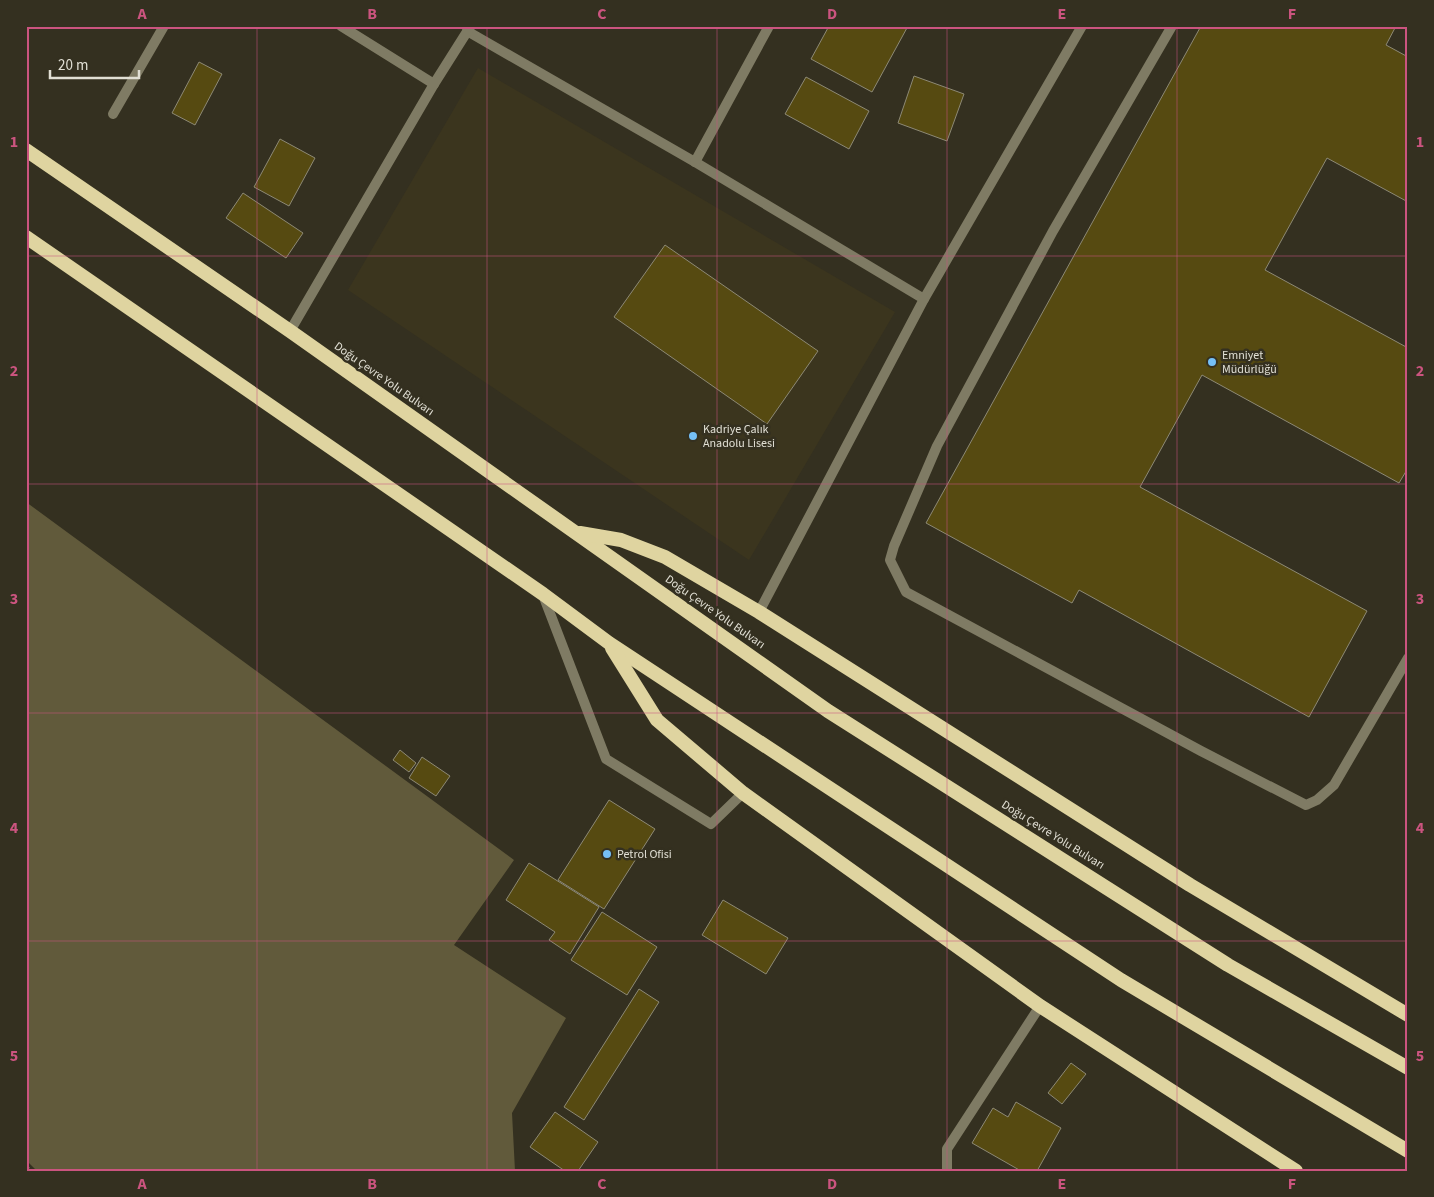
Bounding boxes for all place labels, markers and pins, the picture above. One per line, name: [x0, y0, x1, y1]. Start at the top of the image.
place label: Emniyet Müdürlüğü: [1222, 347, 1277, 378]
marker: Emniyet Müdürlüğü: [1206, 356, 1218, 368]
place label: Kadriye Çalık Anadolu Lisesi: [703, 421, 775, 452]
marker: Kadriye Çalık Anadolu Lisesi: [687, 430, 699, 442]
place label: Petrol Ofisi: [617, 846, 672, 863]
marker: Petrol Ofisi: [601, 848, 613, 860]

